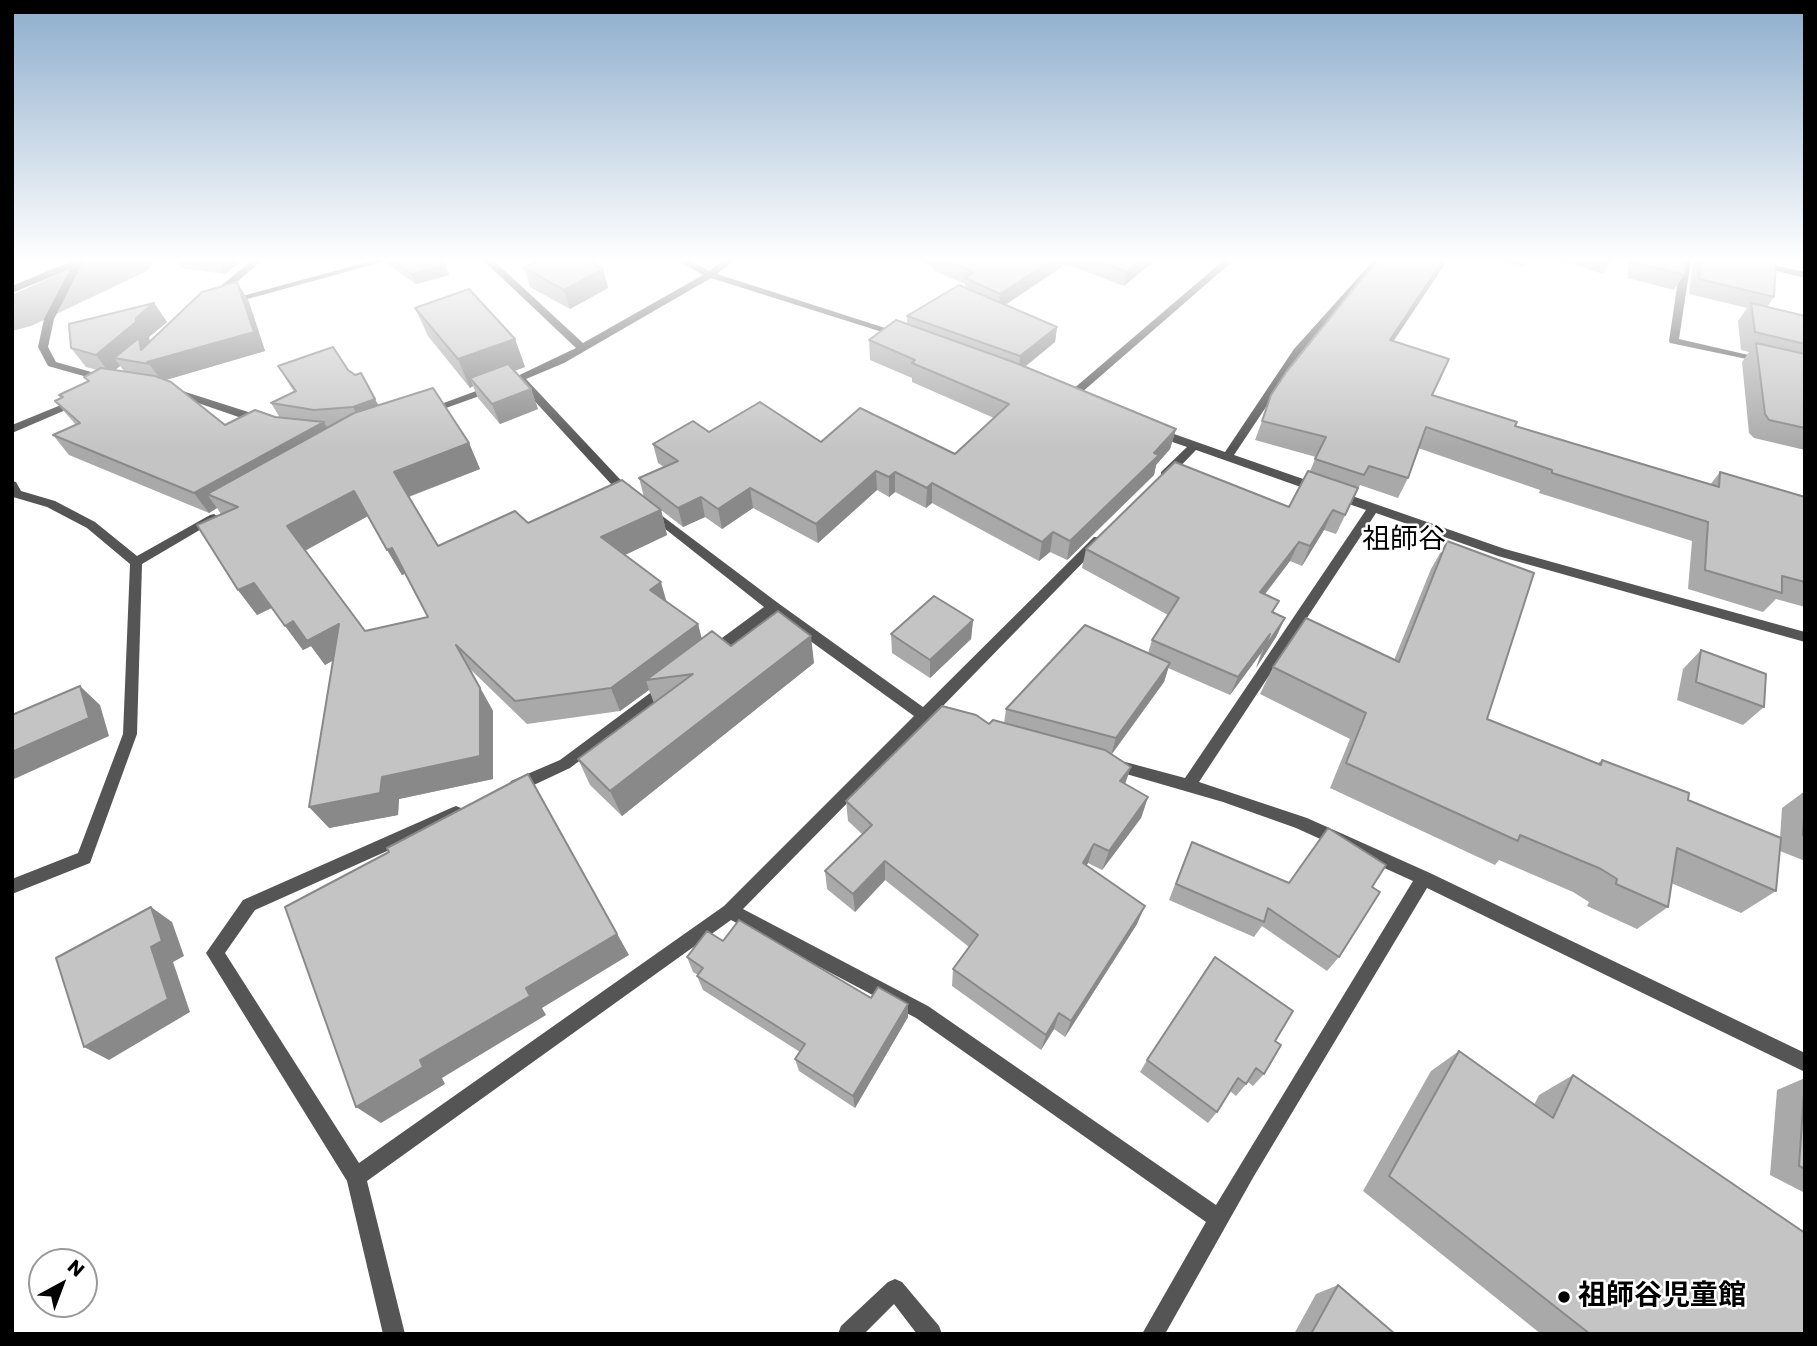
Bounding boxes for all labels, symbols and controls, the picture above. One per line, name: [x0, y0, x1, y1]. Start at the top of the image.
district label: 祖師谷: [1362, 524, 1446, 558]
north arrow: [28, 1248, 98, 1318]
text: N: [62, 1253, 90, 1283]
place label: 祖師谷児童館: [1578, 1280, 1746, 1314]
marker: 祖師谷児童館: [1556, 1289, 1572, 1305]

